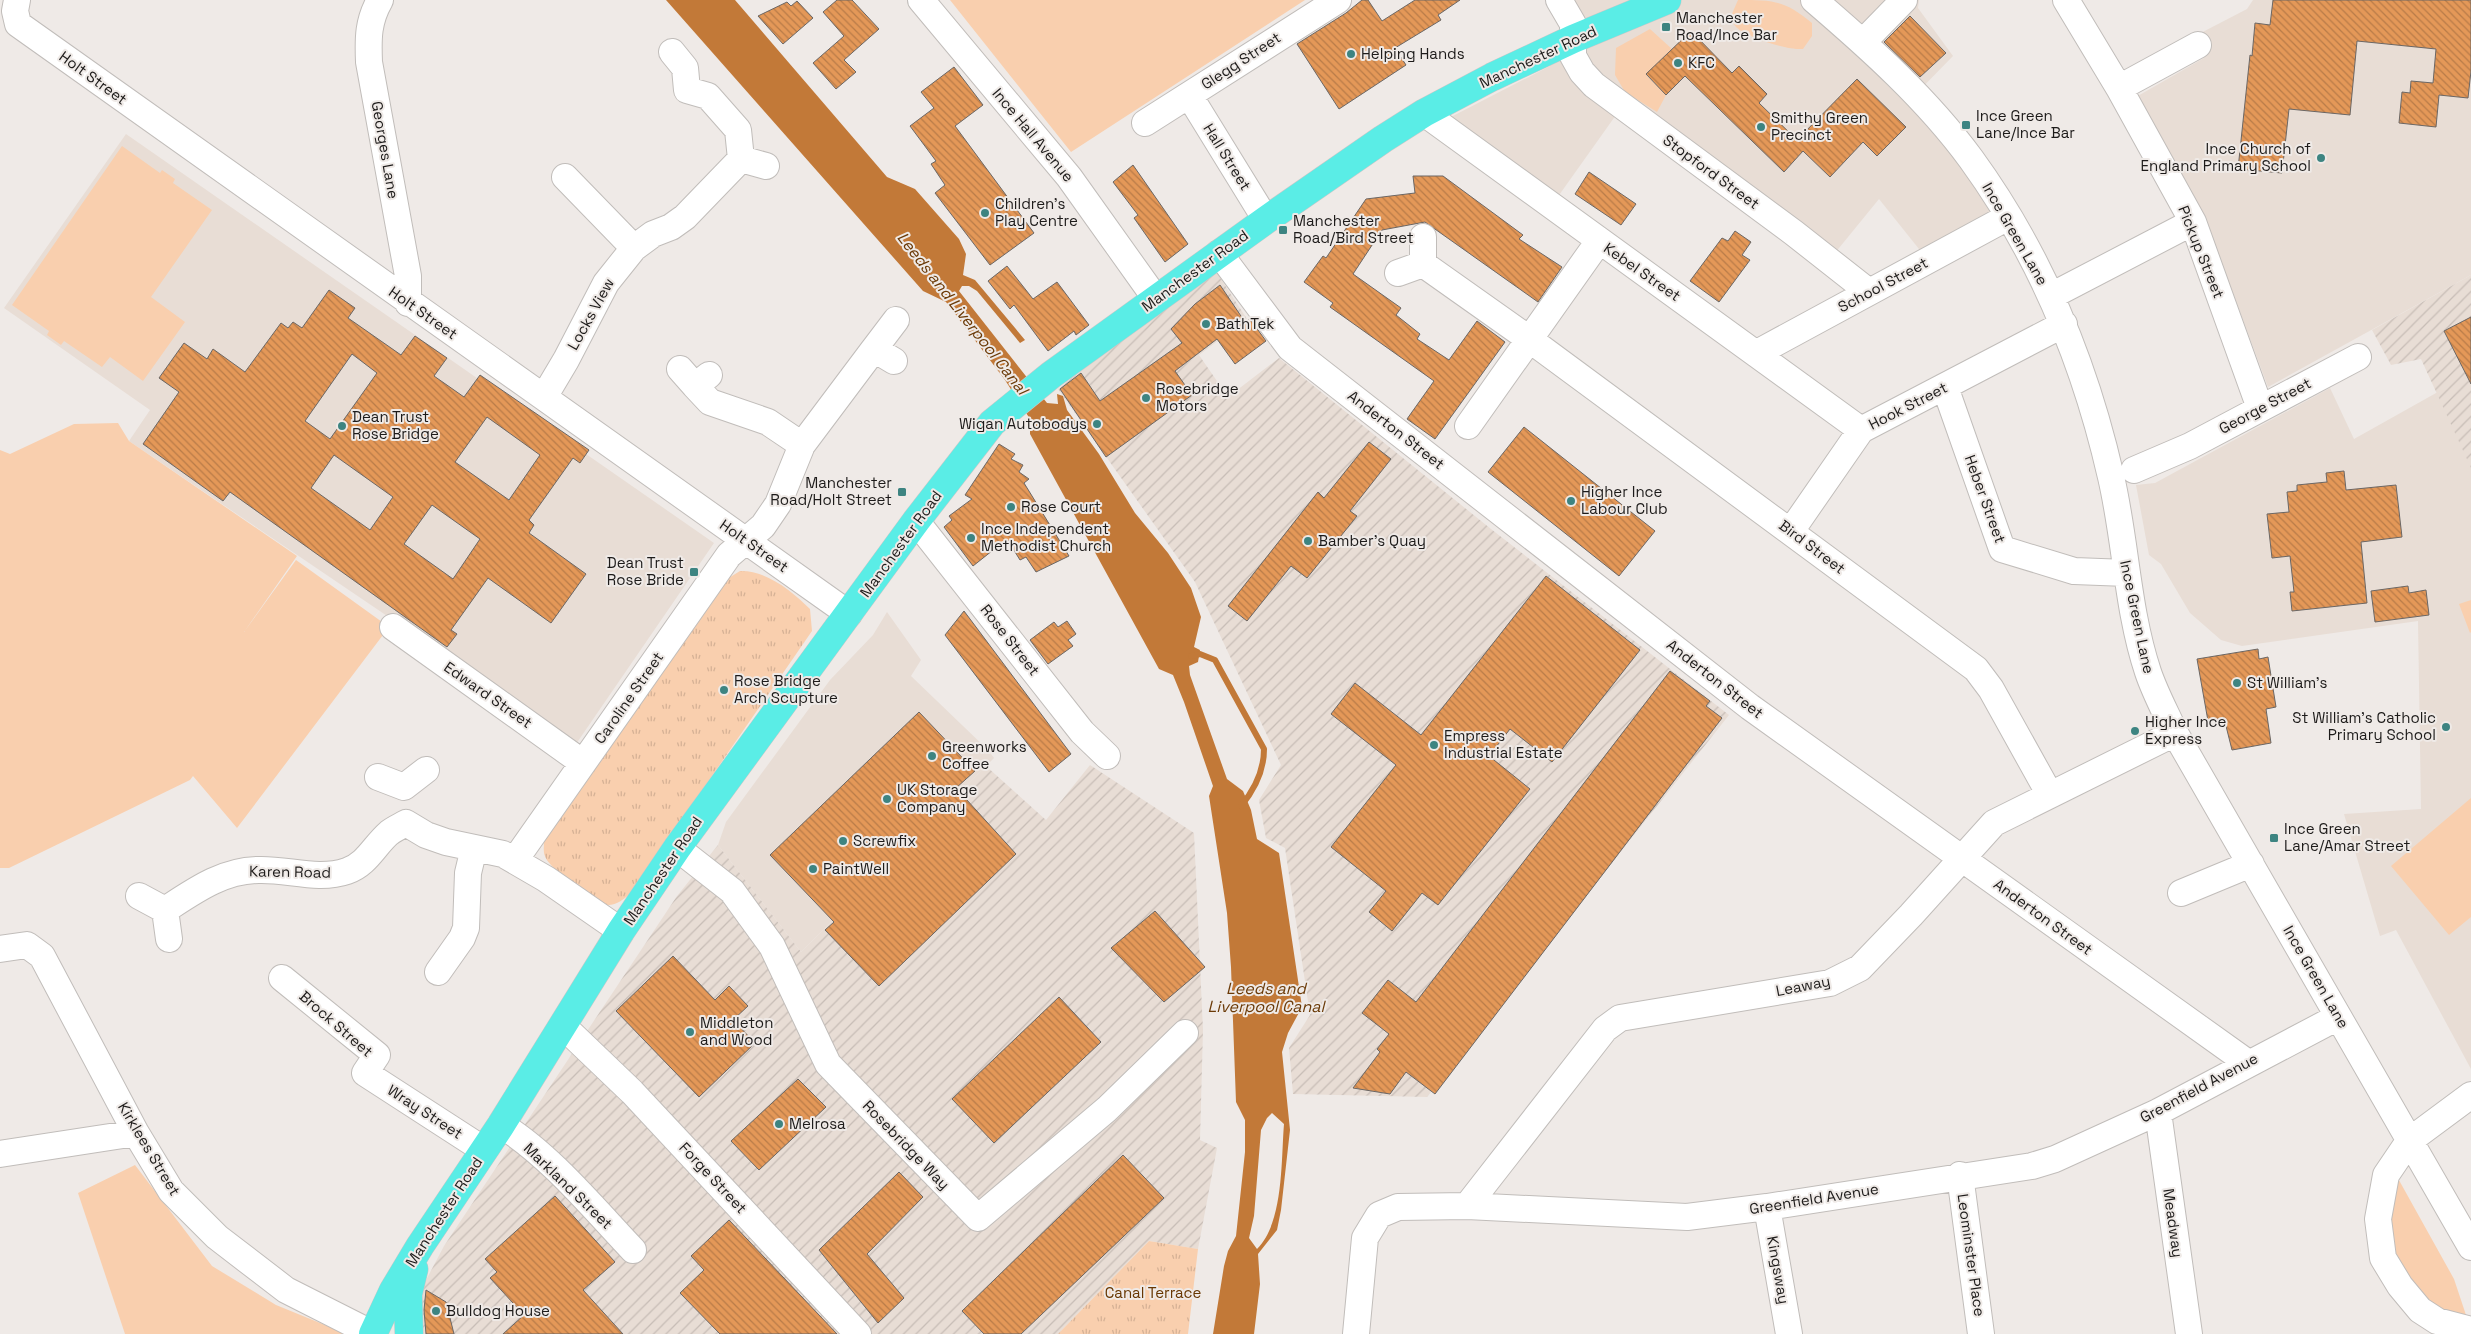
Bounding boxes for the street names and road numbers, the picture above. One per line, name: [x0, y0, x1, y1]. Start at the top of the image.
street label: Manchester Road: [1476, 21, 1600, 92]
street label: Glegg Street: [1197, 28, 1284, 93]
street label: Holt Street: [56, 47, 131, 109]
street label: Ince Hall Avenue: [988, 84, 1078, 186]
street label: Georges Lane: [368, 100, 403, 200]
street label: Hall Street: [1199, 120, 1256, 194]
street label: Stopford Street: [1659, 130, 1763, 213]
street label: Ince Green Lane: [1978, 179, 2053, 289]
street label: Pickup Street: [2174, 203, 2229, 301]
street label: Manchester Road: [1138, 225, 1252, 316]
street label: Kebel Street: [1600, 238, 1685, 305]
street label: School Street: [1834, 253, 1931, 316]
street label: Locks View: [563, 274, 618, 353]
street label: Holt Street: [385, 282, 461, 343]
street label: George Street: [2215, 373, 2314, 438]
street label: Hook Street: [1865, 377, 1951, 434]
street label: Anderton Street: [1344, 386, 1449, 473]
street label: Heber Street: [1961, 452, 2010, 546]
street label: Manchester Road: [855, 487, 946, 601]
street label: Holt Street: [716, 515, 792, 576]
street label: Bird Street: [1775, 515, 1849, 578]
street label: Ince Green Lane: [2116, 558, 2159, 675]
street label: Rose Street: [977, 600, 1044, 679]
street label: Anderton Street: [1663, 635, 1768, 722]
street label: Caroline Street: [590, 648, 667, 747]
street label: Edward Street: [441, 657, 536, 732]
street label: Manchester Road: [619, 813, 706, 929]
street label: Karen Road: [249, 861, 331, 882]
street label: Anderton Street: [1990, 874, 2097, 959]
street label: Ince Green Lane: [2279, 922, 2354, 1032]
street label: Leaway: [1774, 971, 1832, 1000]
street label: Brock Street: [296, 986, 377, 1061]
street label: Greenfield Avenue: [2137, 1048, 2261, 1127]
street label: Wray Street: [384, 1080, 467, 1143]
street label: Rosebridge Way: [859, 1096, 954, 1193]
street label: Kirklees Street: [114, 1099, 185, 1199]
street label: Markland Street: [520, 1138, 617, 1233]
street label: Forge Street: [675, 1138, 751, 1217]
street label: Manchester Road: [401, 1153, 486, 1270]
street label: Greenfield Avenue: [1748, 1179, 1880, 1218]
street label: Meadway: [2159, 1187, 2188, 1259]
street label: Leominster Place: [1953, 1192, 1990, 1318]
street label: Kingsway: [1763, 1234, 1794, 1306]

